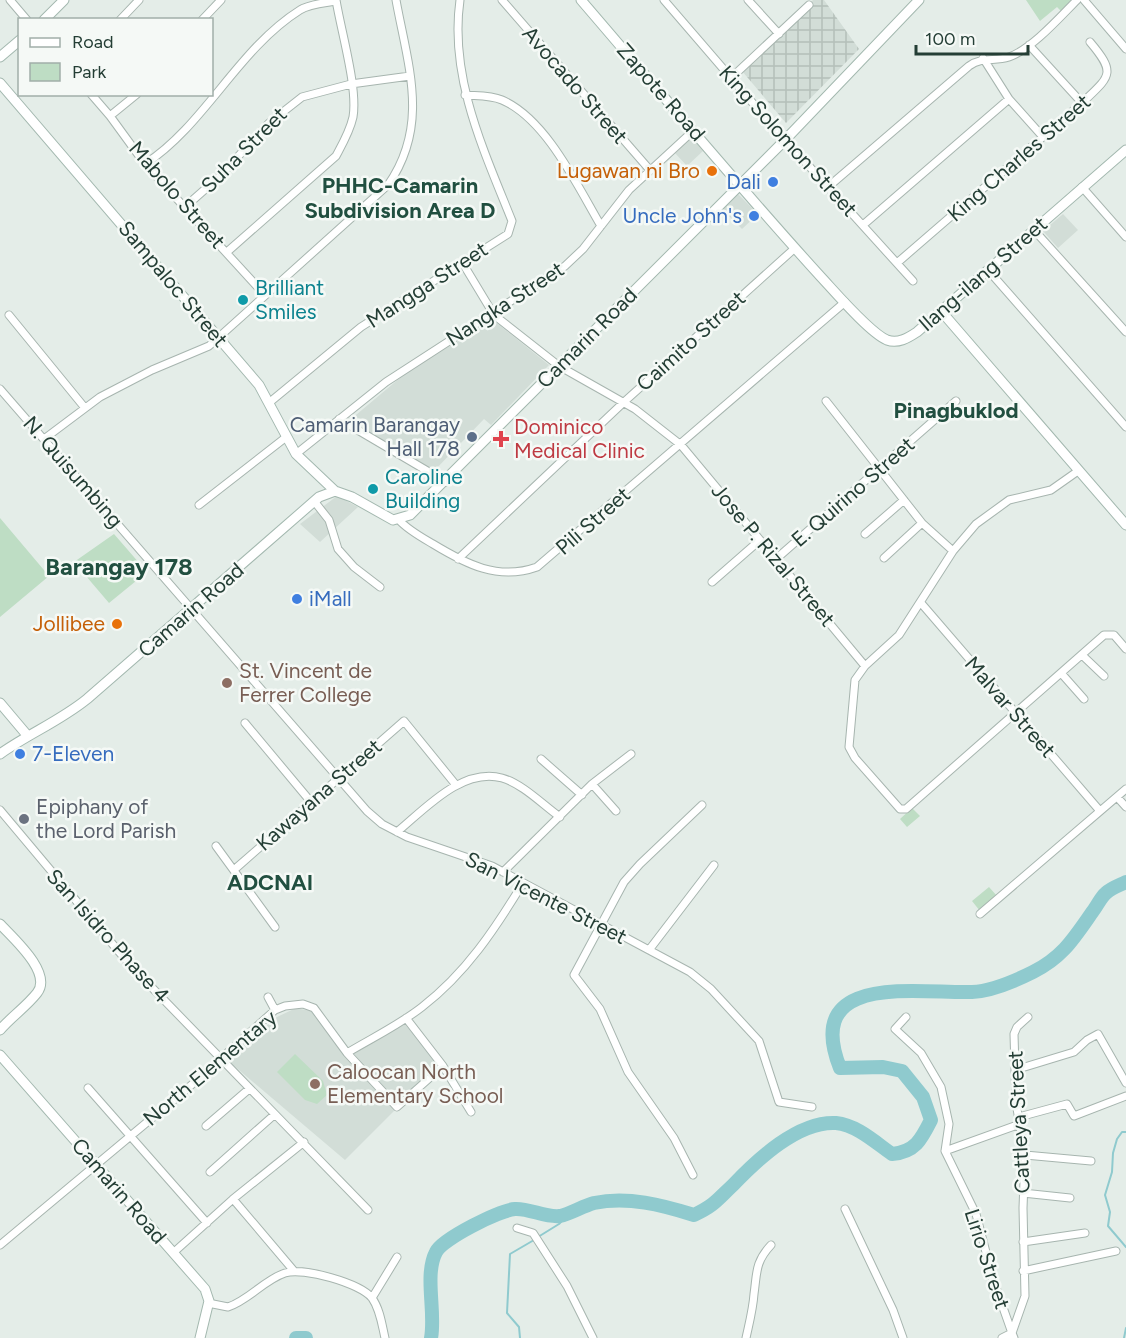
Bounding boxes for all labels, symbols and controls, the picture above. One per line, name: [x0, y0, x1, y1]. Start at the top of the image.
legend: [18, 18, 213, 96]
scale bar: [916, 18, 1028, 56]
street label: Avocado Street: [518, 21, 633, 149]
text: 100 m: [925, 28, 975, 50]
text: Road: [72, 31, 113, 53]
street label: Zapote Road: [612, 38, 711, 146]
street label: King Solomon Street: [714, 60, 863, 221]
text: Park: [72, 61, 107, 83]
street label: King Charles Street: [942, 89, 1095, 227]
street label: Suha Street: [196, 102, 292, 198]
street label: Mabolo Street: [124, 136, 231, 253]
place label: Lugawan ni Bro: [557, 158, 700, 183]
marker: Lugawan ni Bro: [705, 164, 719, 178]
place label: Dali: [726, 169, 761, 194]
district label: PHHC-Camarin Subdivision Area D: [305, 172, 495, 224]
marker: Dali: [766, 175, 780, 189]
place label: Uncle John's: [622, 203, 742, 228]
marker: Uncle John's: [747, 209, 761, 223]
street label: Ilang-ilang Street: [913, 211, 1052, 336]
street label: Sampaloc Street: [113, 216, 233, 352]
street label: Mangga Street: [361, 236, 492, 333]
street label: Nangka Street: [441, 256, 568, 351]
place label: Brilliant Smiles: [255, 275, 324, 324]
street label: Camarin Road: [531, 282, 642, 393]
street label: Caimito Street: [631, 285, 750, 396]
marker: Brilliant Smiles: [236, 293, 250, 307]
district label: Pinagbuklod: [893, 397, 1019, 424]
street label: N. Quisumbing: [18, 411, 129, 532]
place label: Camarin Barangay Hall 178: [290, 412, 460, 461]
place label: Dominico Medical Clinic: [514, 414, 645, 463]
marker: Camarin Barangay Hall 178: [465, 430, 479, 444]
marker: Dominico Medical Clinic: [492, 430, 510, 448]
street label: E. Quirino Street: [786, 431, 919, 552]
place label: Caroline Building: [385, 464, 463, 513]
street label: Jose P. Rizal Street: [706, 478, 840, 631]
street label: Pili Street: [550, 481, 635, 560]
marker: Caroline Building: [366, 482, 380, 496]
district label: Barangay 178: [45, 552, 193, 581]
street label: Camarin Road: [133, 557, 249, 662]
place label: iMall: [309, 586, 352, 611]
marker: iMall: [290, 592, 304, 606]
place label: Jollibee: [33, 611, 105, 636]
marker: Jollibee: [110, 617, 124, 631]
street label: Malvar Street: [960, 651, 1061, 762]
place label: St. Vincent de Ferrer College: [239, 658, 372, 707]
marker: St. Vincent de Ferrer College: [220, 676, 234, 690]
street label: Kawayana Street: [251, 733, 386, 856]
place label: 7-Eleven: [32, 741, 114, 766]
marker: 7-Eleven: [13, 747, 27, 761]
place label: Epiphany of the Lord Parish: [36, 794, 176, 843]
marker: Epiphany of the Lord Parish: [17, 812, 31, 826]
street label: San Vicente Street: [461, 846, 631, 949]
street label: San Isidro Phase 4: [42, 864, 175, 1008]
district label: ADCNAI: [227, 869, 313, 896]
street label: North Elementary: [138, 1004, 282, 1131]
street label: Cattleya Street: [1002, 1050, 1035, 1194]
place label: Caloocan North Elementary School: [327, 1059, 503, 1108]
marker: Caloocan North Elementary School: [308, 1077, 322, 1091]
street label: Camarin Road: [67, 1133, 172, 1249]
street label: Lirio Street: [960, 1206, 1015, 1312]

